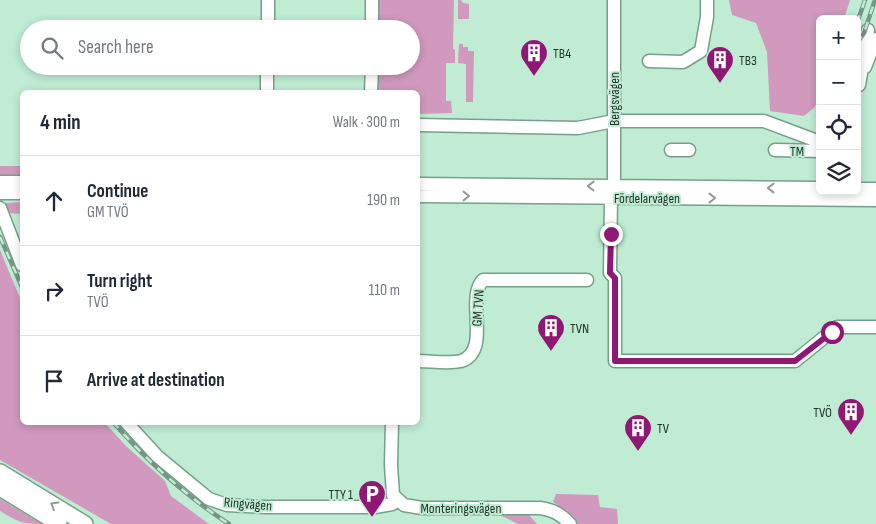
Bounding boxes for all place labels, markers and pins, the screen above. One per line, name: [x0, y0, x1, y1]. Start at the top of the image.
building icon: TB4: [519, 38, 549, 77]
place label: TB4: [553, 45, 571, 62]
building icon: TB3: [705, 45, 735, 84]
place label: TB3: [739, 52, 757, 69]
building icon: TVN: [536, 313, 566, 352]
place label: TVN: [570, 320, 589, 337]
building icon: TVÖ: [836, 397, 866, 436]
place label: TVÖ: [813, 404, 832, 421]
building icon: TV: [623, 413, 653, 452]
place label: TV: [657, 420, 670, 437]
parking icon: TTY 1: [357, 479, 387, 518]
place label: TTY 1: [329, 486, 353, 503]

